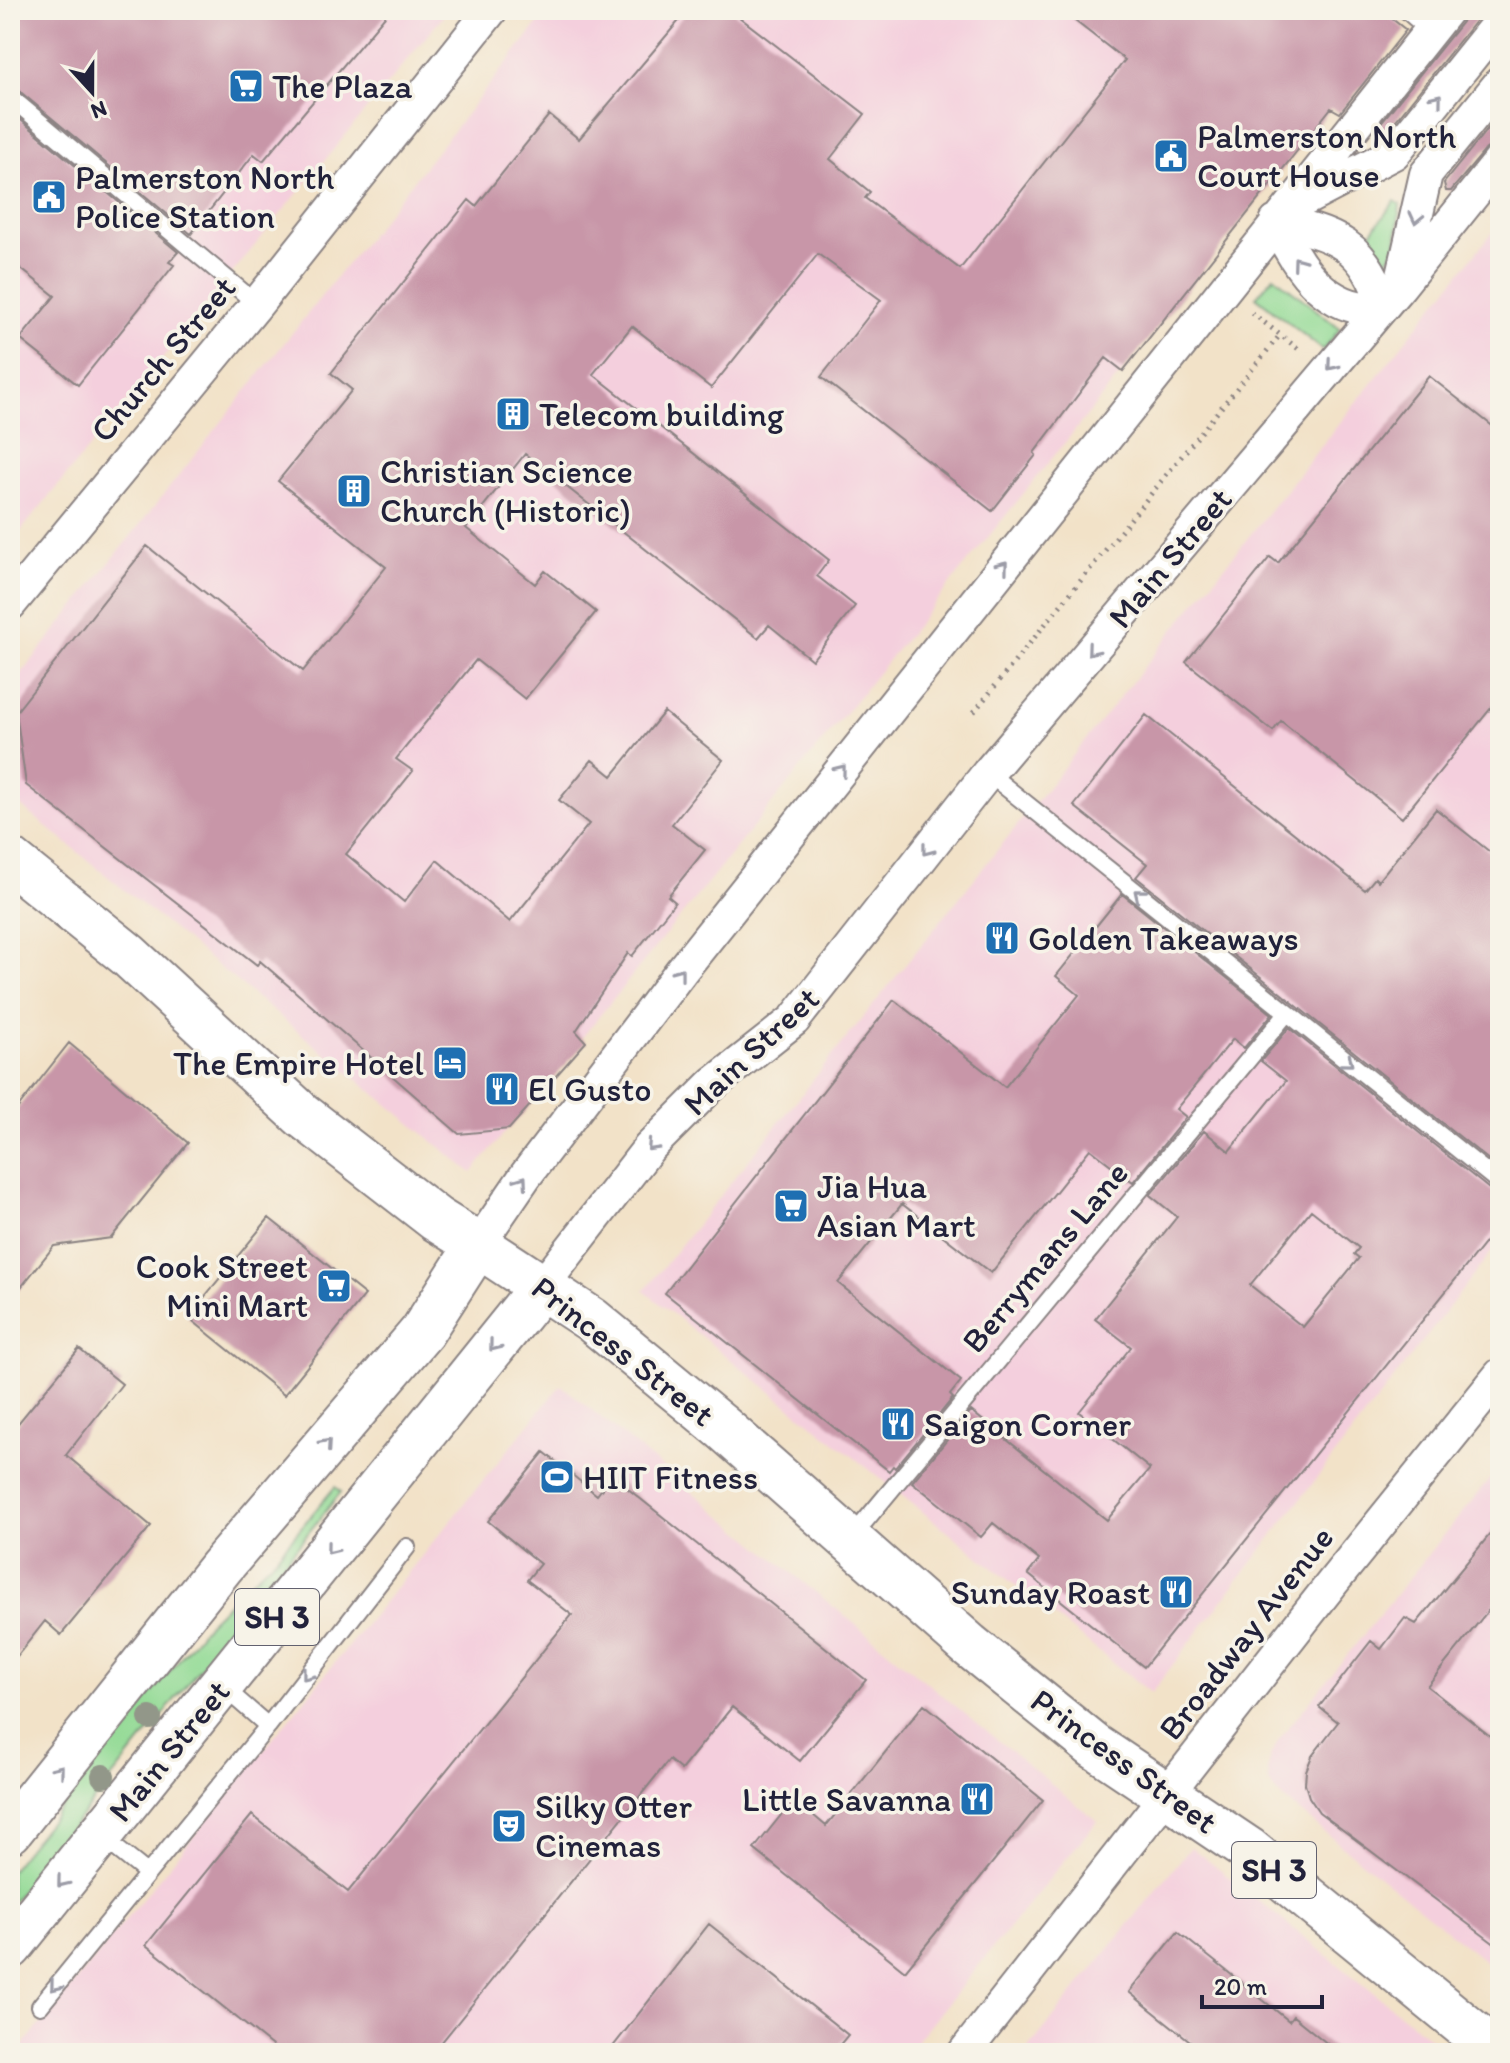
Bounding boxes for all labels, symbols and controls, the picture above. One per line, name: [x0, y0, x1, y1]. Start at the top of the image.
north arrow: [52, 52, 132, 132]
place label: The Plaza: [272, 66, 413, 107]
supermarket icon: The Plaza: [227, 67, 265, 105]
one-way arrow: [1427, 94, 1442, 108]
text: N: [87, 95, 111, 125]
place label: Palmerston North Court House: [1197, 116, 1456, 196]
public building icon: Palmerston North Court House: [1152, 137, 1190, 175]
place label: Palmerston North Police Station: [75, 157, 334, 237]
public building icon: Palmerston North Police Station: [30, 178, 68, 216]
one-way arrow: [1408, 211, 1425, 224]
one-way arrow: [1293, 256, 1307, 271]
street label: Church Street: [82, 268, 244, 450]
one-way arrow: [1327, 356, 1342, 371]
place label: Telecom building: [539, 394, 785, 435]
building icon: Telecom building: [494, 395, 532, 433]
place label: Christian Science Church (Historic): [380, 451, 633, 531]
building icon: Christian Science Church (Historic): [335, 472, 373, 510]
street label: Main Street: [1099, 479, 1241, 637]
one-way arrow: [993, 561, 1008, 575]
one-way arrow: [1087, 640, 1102, 655]
one-way arrow: [831, 765, 846, 779]
one-way arrow: [923, 841, 937, 856]
one-way arrow: [1133, 890, 1148, 904]
place label: Golden Takeaways: [1028, 918, 1299, 959]
restaurant icon: Golden Takeaways: [983, 919, 1021, 957]
one-way arrow: [670, 967, 684, 982]
street label: Main Street: [675, 978, 827, 1124]
place label: The Empire Hotel: [173, 1043, 424, 1084]
hotel icon: The Empire Hotel: [431, 1044, 469, 1082]
one-way arrow: [1339, 1052, 1353, 1067]
place label: El Gusto: [528, 1069, 652, 1110]
restaurant icon: El Gusto: [483, 1070, 521, 1108]
one-way arrow: [647, 1137, 661, 1152]
street label: Berrymans Lane: [953, 1153, 1137, 1361]
place label: Jia Hua Asian Mart: [817, 1166, 976, 1246]
one-way arrow: [512, 1175, 527, 1189]
supermarket icon: Jia Hua Asian Mart: [772, 1187, 810, 1225]
place label: Cook Street Mini Mart: [136, 1246, 308, 1326]
supermarket icon: Cook Street Mini Mart: [315, 1267, 353, 1305]
street label: Princess Street: [524, 1267, 723, 1435]
one-way arrow: [489, 1337, 504, 1351]
place label: Saigon Corner: [924, 1404, 1131, 1445]
restaurant icon: Saigon Corner: [879, 1405, 917, 1443]
one-way arrow: [316, 1438, 331, 1453]
place label: HIIT Fitness: [583, 1457, 758, 1498]
sports icon: HIIT Fitness: [538, 1458, 576, 1496]
street label: Broadway Avenue: [1150, 1518, 1342, 1748]
one-way arrow: [326, 1540, 341, 1554]
place label: Sunday Roast: [951, 1572, 1150, 1613]
restaurant icon: Sunday Roast: [1157, 1573, 1195, 1611]
road number: SH 3: [235, 1589, 319, 1645]
one-way arrow: [303, 1667, 317, 1681]
street label: Main Street: [99, 1672, 239, 1830]
street label: Princess Street: [1023, 1680, 1225, 1842]
one-way arrow: [49, 1764, 63, 1779]
place label: Little Savanna: [742, 1779, 951, 1820]
restaurant icon: Little Savanna: [958, 1780, 996, 1818]
place label: Silky Otter Cinemas: [535, 1786, 693, 1866]
theatre icon: Silky Otter Cinemas: [490, 1807, 528, 1845]
road number: SH 3: [1232, 1842, 1316, 1898]
one-way arrow: [58, 1873, 72, 1888]
scale bar: [1202, 1959, 1322, 2009]
text: 20 m: [1214, 1972, 1267, 2001]
one-way arrow: [51, 1977, 65, 1992]

